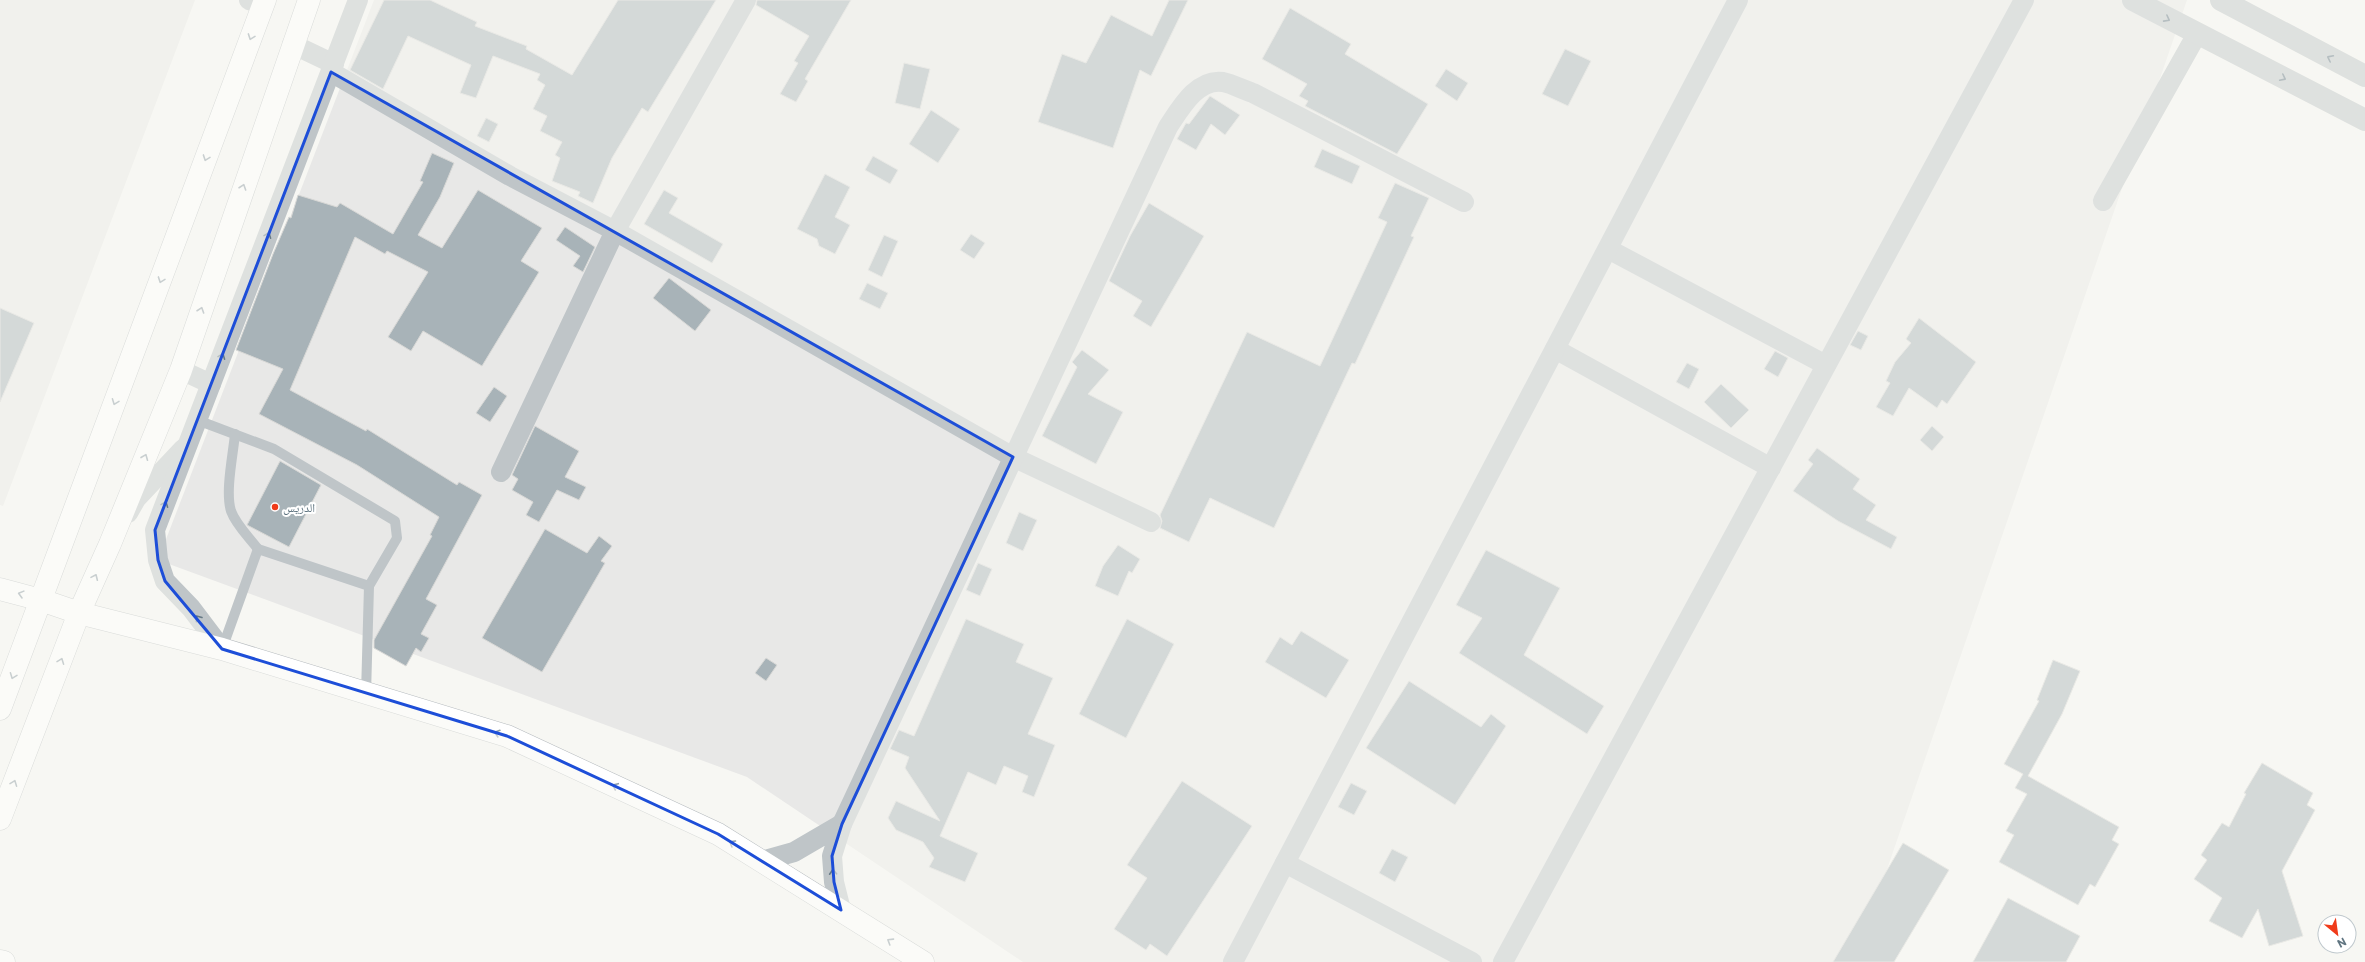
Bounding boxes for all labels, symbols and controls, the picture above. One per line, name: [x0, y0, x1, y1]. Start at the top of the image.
one-way arrow: [2163, 14, 2170, 21]
one-way arrow: [248, 33, 256, 40]
one-way arrow: [2327, 55, 2335, 63]
one-way arrow: [2278, 73, 2286, 81]
one-way arrow: [202, 155, 211, 162]
one-way arrow: [239, 183, 247, 190]
one-way arrow: [264, 231, 272, 238]
one-way arrow: [157, 277, 165, 284]
one-way arrow: [196, 306, 205, 313]
one-way arrow: [217, 353, 225, 360]
one-way arrow: [112, 399, 120, 406]
one-way arrow: [141, 454, 149, 461]
one-way arrow: [161, 500, 169, 507]
place label: الدريس: [283, 500, 315, 515]
marker: الدريس: [270, 502, 280, 512]
one-way arrow: [91, 574, 99, 581]
one-way arrow: [17, 591, 24, 599]
one-way arrow: [196, 615, 203, 622]
one-way arrow: [56, 658, 64, 665]
one-way arrow: [9, 672, 17, 679]
one-way arrow: [494, 729, 501, 738]
one-way arrow: [10, 779, 18, 786]
one-way arrow: [612, 783, 620, 791]
one-way arrow: [729, 840, 736, 847]
one-way arrow: [829, 869, 838, 875]
north arrow: [2317, 914, 2357, 954]
text: N: [2335, 935, 2349, 951]
one-way arrow: [887, 938, 894, 946]

